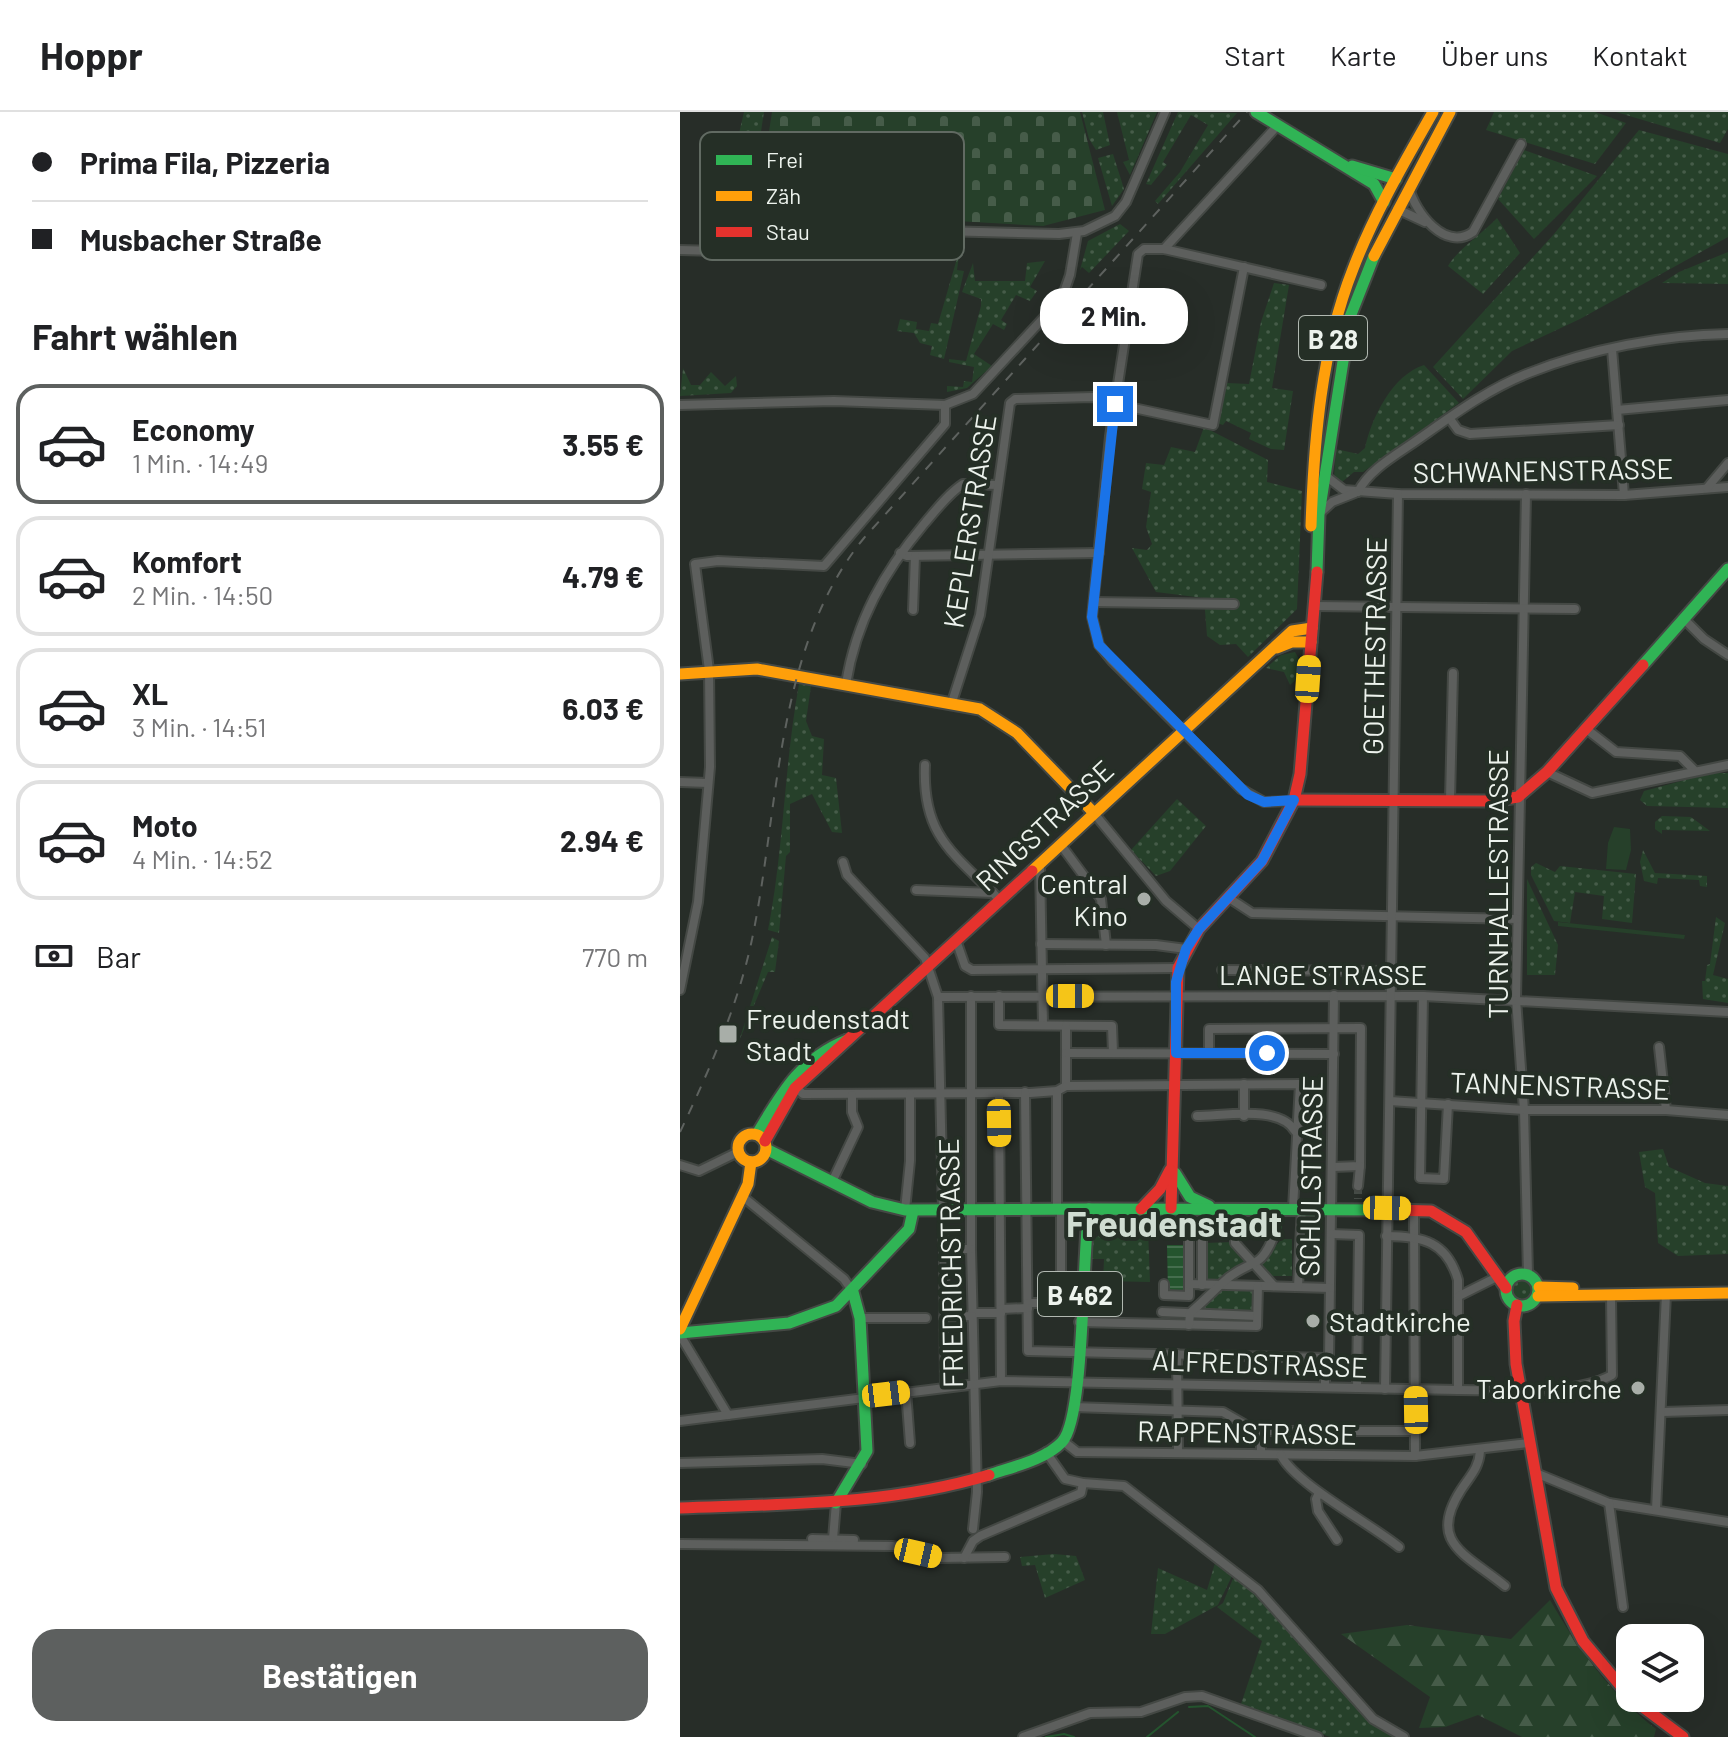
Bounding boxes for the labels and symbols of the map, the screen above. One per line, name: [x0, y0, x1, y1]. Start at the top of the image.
legend: [700, 132, 964, 260]
text: Frei: [766, 146, 803, 172]
text: Zäh: [766, 182, 801, 208]
text: Stau: [766, 218, 810, 244]
callout: 2 Min.: [1041, 288, 1189, 344]
road number: B 28: [1299, 316, 1367, 360]
route end: [1097, 386, 1133, 422]
street label: KEPLERSTRASSE: [935, 412, 1003, 630]
street label: SCHWANENSTRASSE: [1412, 451, 1674, 489]
street label: GOETHESTRASSE: [1355, 537, 1393, 755]
car: [1294, 654, 1322, 704]
street label: TURNHALLESTRASSE: [1480, 749, 1514, 1019]
street label: RINGSTRASSE: [968, 753, 1120, 897]
place label: Central Kino: [1040, 866, 1128, 932]
marker: Central Kino: [1135, 890, 1153, 908]
street label: LANGE STRASSE: [1219, 957, 1427, 991]
car: [1046, 984, 1094, 1008]
place label: Freudenstadt Stadt: [746, 1001, 910, 1067]
marker: Freudenstadt Stadt: [717, 1023, 739, 1045]
route start: [1249, 1035, 1285, 1071]
street label: TANNENSTRASSE: [1450, 1064, 1670, 1106]
street label: SCHULSTRASSE: [1291, 1075, 1329, 1277]
car: [987, 1099, 1011, 1147]
street label: FRIEDRICHSTRASSE: [931, 1138, 969, 1388]
car: [1363, 1196, 1411, 1220]
district label: Freudenstadt: [1066, 1201, 1282, 1244]
road number: B 462: [1038, 1272, 1122, 1316]
place label: Stadtkirche: [1329, 1304, 1471, 1338]
marker: Stadtkirche: [1304, 1312, 1322, 1330]
street label: ALFREDSTRASSE: [1152, 1342, 1368, 1384]
place label: Taborkirche: [1476, 1371, 1622, 1405]
car: [861, 1379, 911, 1409]
marker: Taborkirche: [1629, 1379, 1647, 1397]
car: [1404, 1386, 1428, 1434]
street label: RAPPENSTRASSE: [1137, 1413, 1357, 1451]
car: [892, 1536, 944, 1570]

